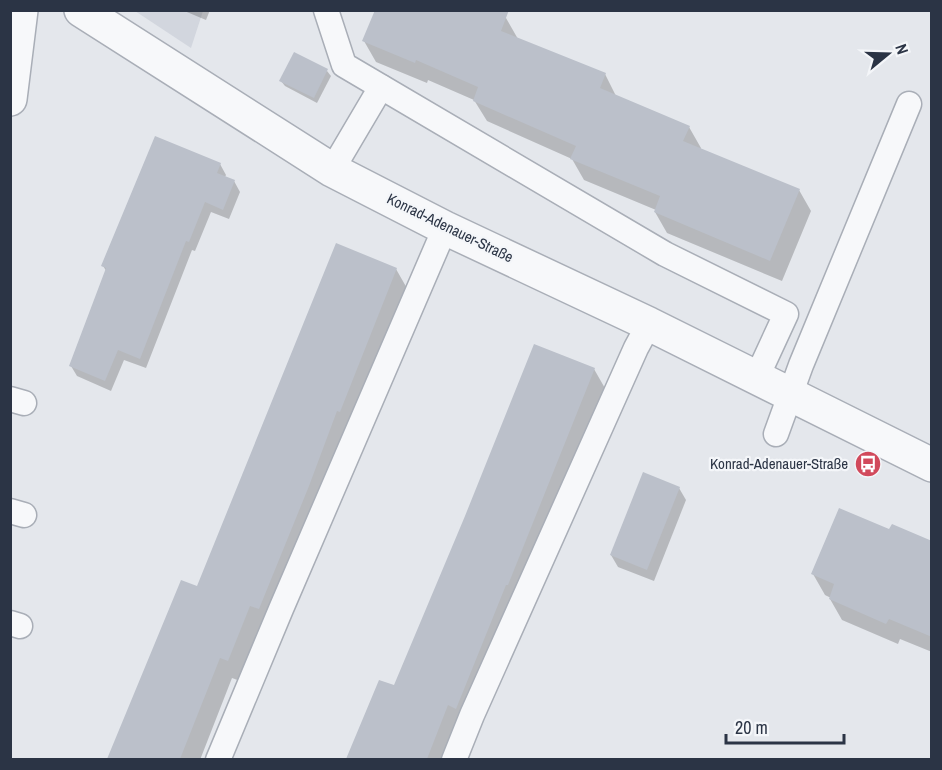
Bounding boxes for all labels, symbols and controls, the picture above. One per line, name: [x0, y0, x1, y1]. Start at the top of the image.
north arrow: [858, 24, 918, 84]
text: N: [890, 41, 914, 57]
street label: Konrad-Adenauer-Straße: [384, 188, 517, 267]
bus stop icon: Konrad-Adenauer-Straße: [853, 449, 883, 479]
place label: Konrad-Adenauer-Straße: [710, 453, 848, 474]
scale bar: [726, 707, 844, 745]
text: 20 m: [735, 715, 768, 740]

